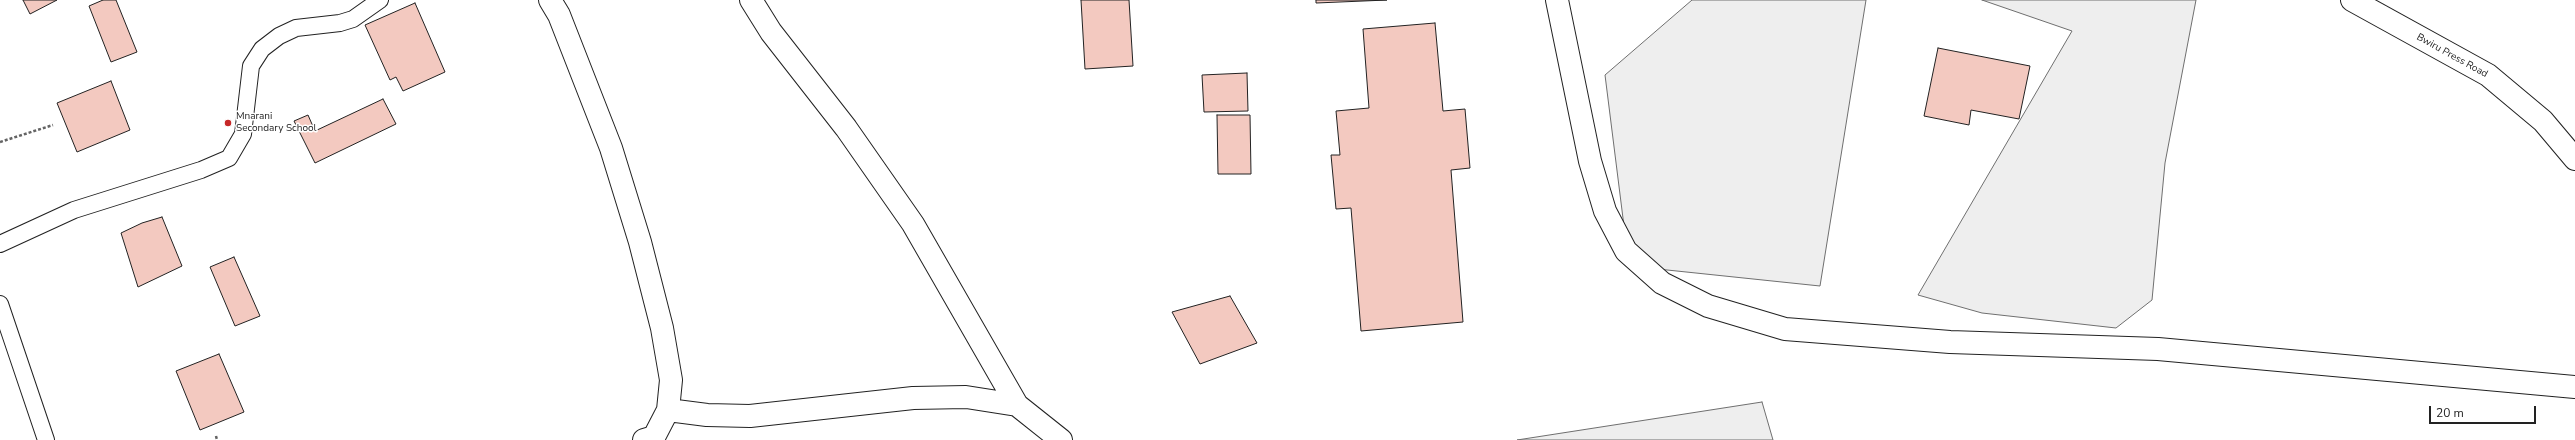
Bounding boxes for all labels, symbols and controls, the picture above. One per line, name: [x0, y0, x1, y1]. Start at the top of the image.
street label: Bwiru Press Road: [2414, 31, 2490, 81]
place label: Mnarani Secondary School: [236, 111, 316, 134]
marker: Mnarani Secondary School: [223, 118, 233, 128]
scale bar: [2431, 398, 2538, 424]
text: 20 m: [2436, 405, 2464, 421]

